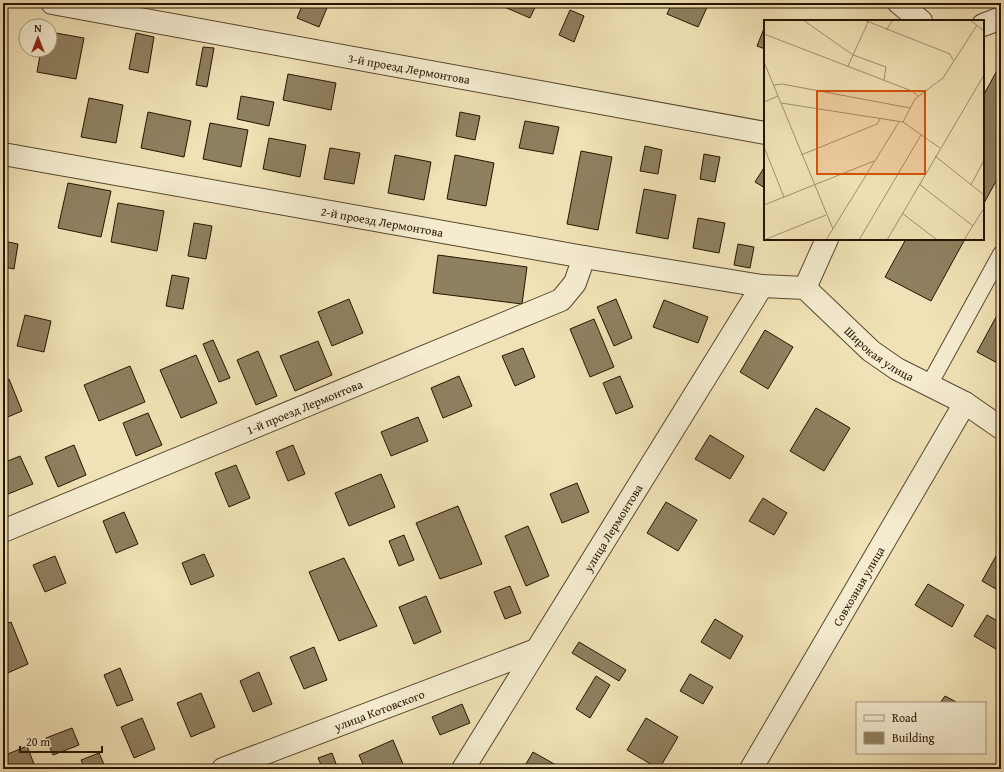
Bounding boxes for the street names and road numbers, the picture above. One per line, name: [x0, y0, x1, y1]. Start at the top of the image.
street label: 3-й проезд Лермонтова: [347, 49, 472, 88]
street label: 2-й проезд Лермонтова: [320, 202, 445, 240]
street label: Широкая улица: [841, 322, 917, 385]
street label: 1-й проезд Лермонтова: [244, 375, 365, 438]
street label: улица Лермонтова: [578, 480, 646, 575]
street label: Совхозная улица: [828, 543, 888, 629]
street label: улица Котовского: [331, 685, 427, 735]

